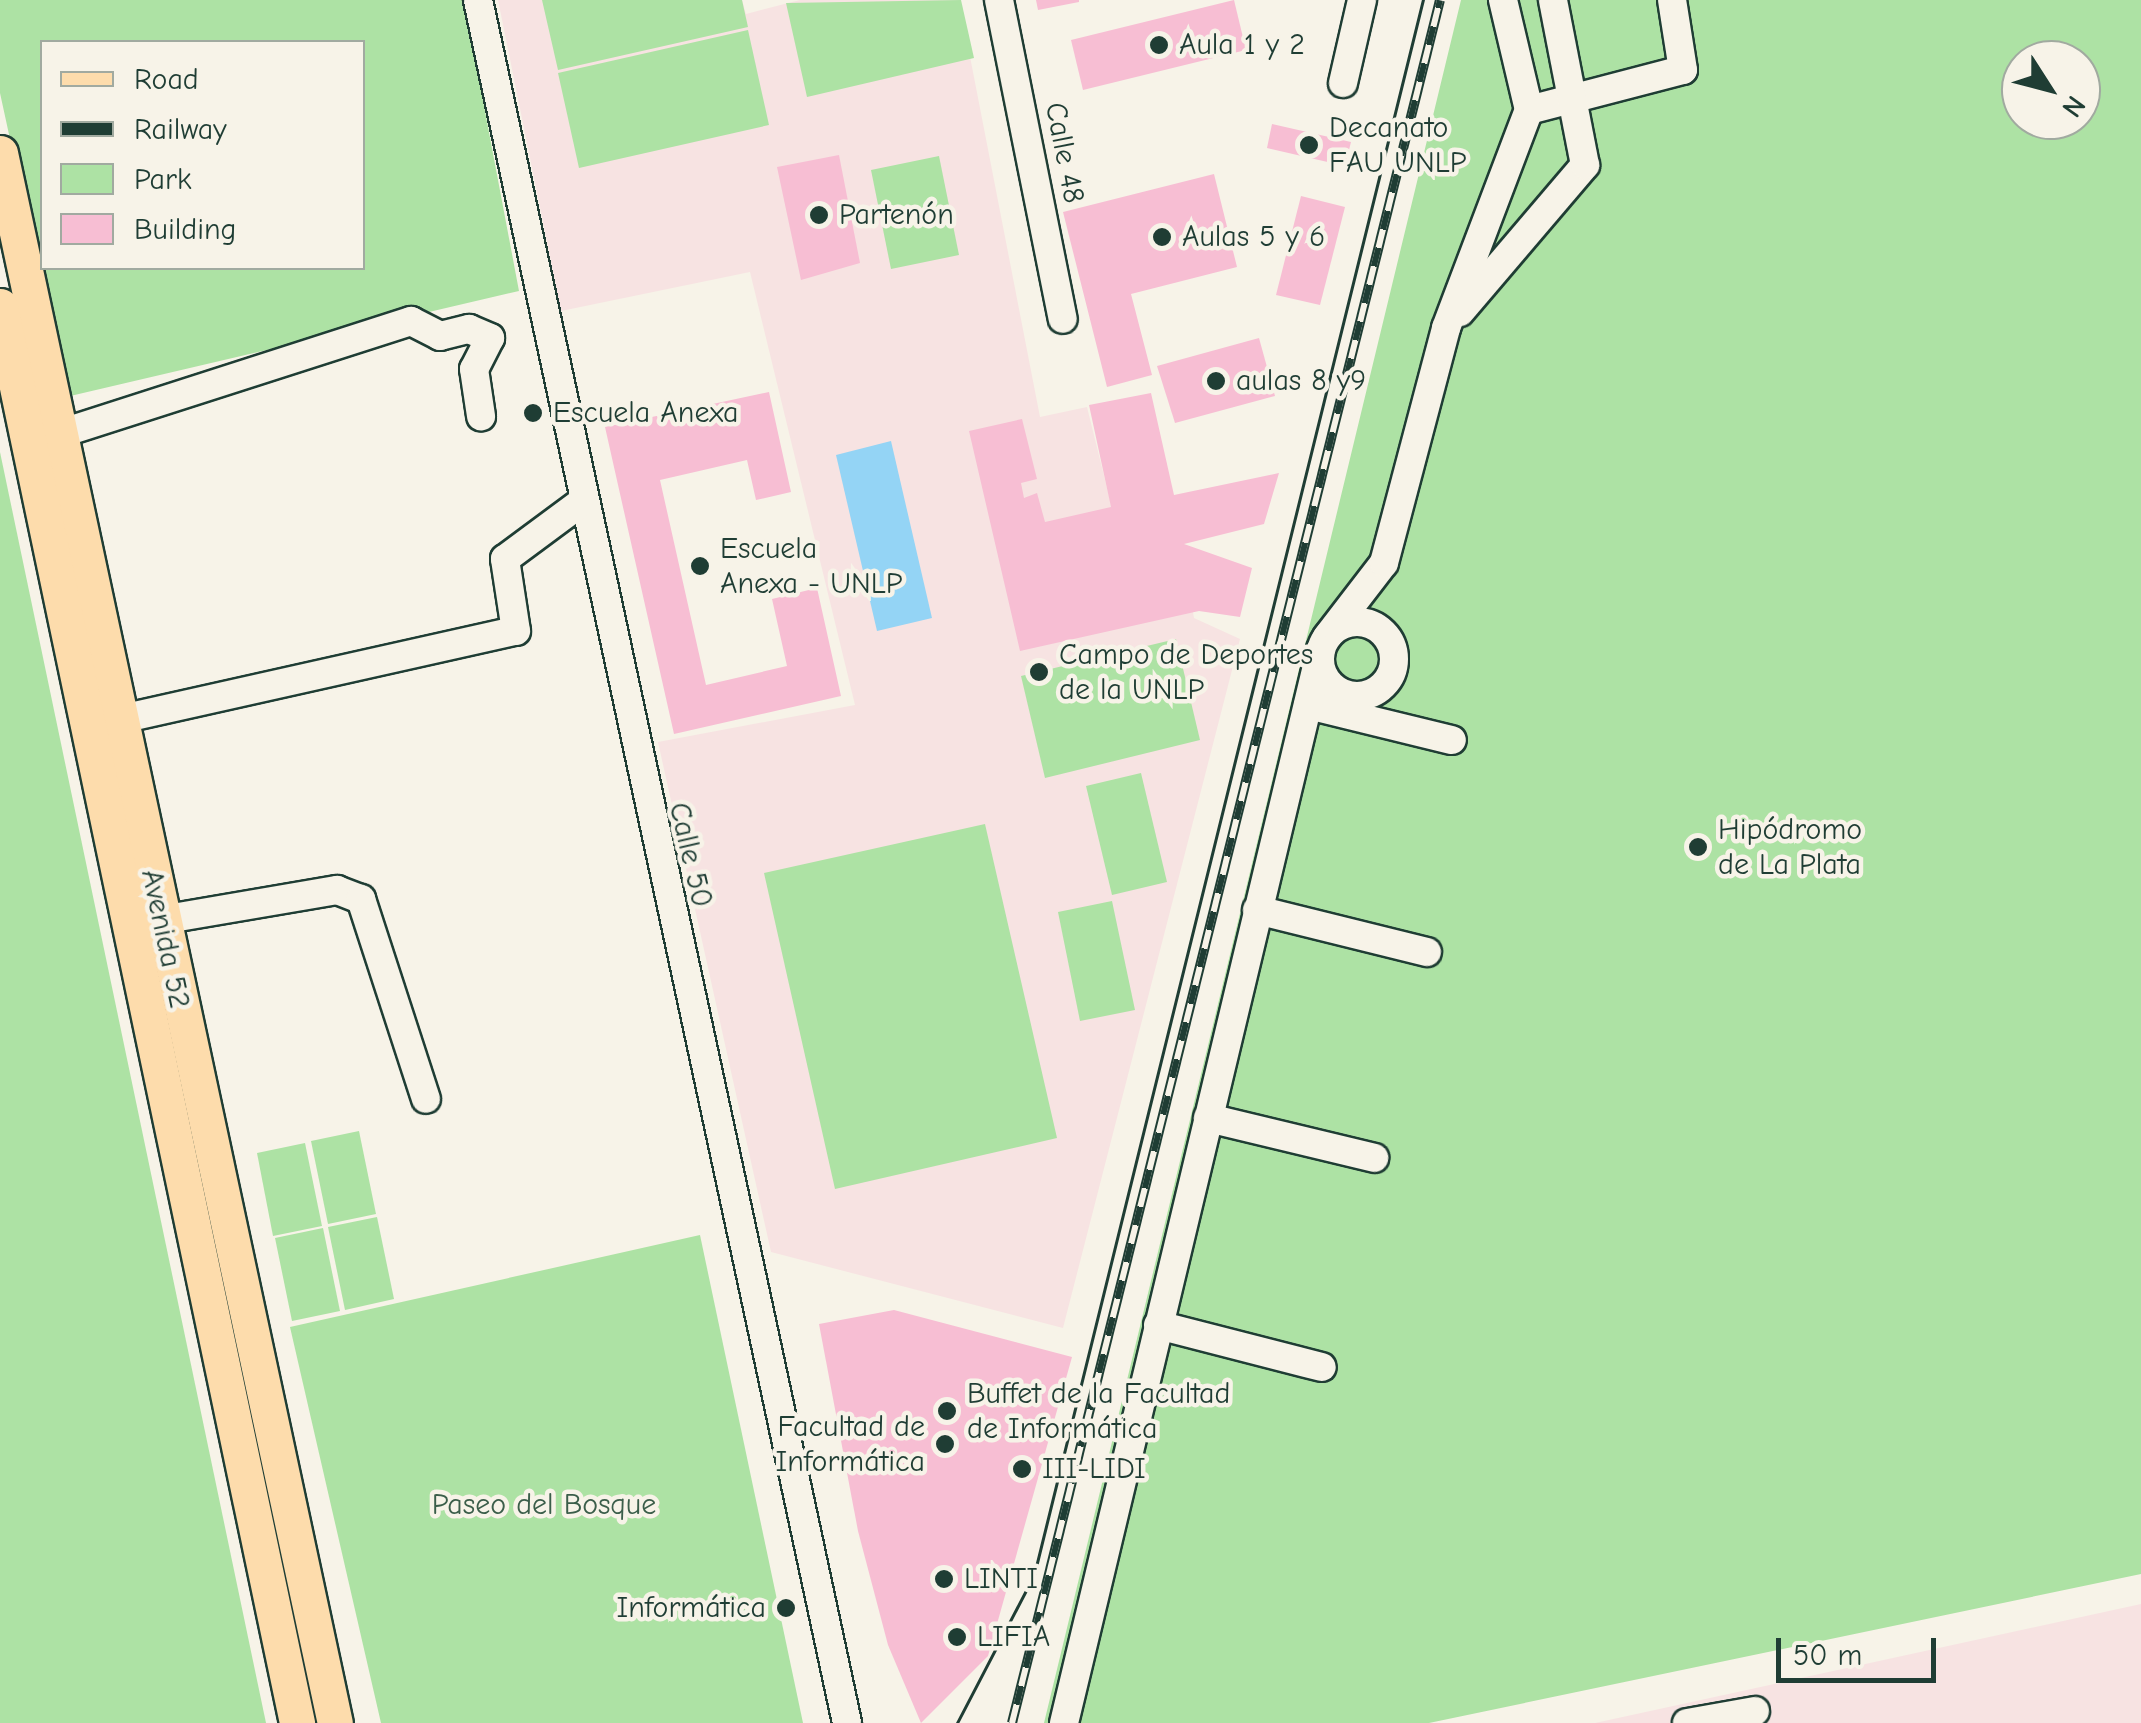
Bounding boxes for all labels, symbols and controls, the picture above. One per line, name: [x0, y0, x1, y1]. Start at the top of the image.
place label: Aula 1 y 2: [1179, 27, 1305, 63]
marker: Aula 1 y 2: [1148, 34, 1170, 56]
legend: [40, 40, 365, 270]
north arrow: [2001, 40, 2101, 140]
text: Road: [134, 62, 199, 97]
text: N: [2055, 90, 2092, 123]
street label: Calle 48: [1037, 99, 1091, 207]
place label: Decanato FAU UNLP: [1329, 110, 1466, 180]
text: Railway: [134, 112, 227, 147]
marker: Decanato FAU UNLP: [1298, 134, 1320, 156]
text: Park: [134, 162, 191, 197]
place label: Partenón: [839, 197, 954, 233]
marker: Partenón: [808, 204, 830, 226]
text: Building: [134, 212, 237, 247]
place label: Aulas 5 y 6: [1182, 219, 1325, 255]
marker: Aulas 5 y 6: [1151, 226, 1173, 248]
place label: aulas 8 y9: [1236, 363, 1366, 399]
marker: aulas 8 y9: [1205, 370, 1227, 392]
place label: Escuela Anexa: [553, 395, 738, 431]
marker: Escuela Anexa: [522, 402, 544, 424]
place label: Escuela Anexa - UNLP: [720, 531, 902, 602]
marker: Escuela Anexa - UNLP: [689, 555, 711, 577]
place label: Campo de Deportes de la UNLP: [1059, 637, 1313, 708]
marker: Campo de Deportes de la UNLP: [1028, 661, 1050, 683]
street label: Calle 50: [660, 799, 720, 911]
place label: Hipódromo de La Plata: [1718, 812, 1862, 882]
marker: Hipódromo de La Plata: [1687, 836, 1709, 858]
street label: Avenida 52: [133, 866, 197, 1012]
place label: Buffet de la Facultad de Informática: [967, 1376, 1230, 1446]
marker: Buffet de la Facultad de Informática: [936, 1400, 958, 1422]
place label: Facultad de Informática: [775, 1409, 925, 1480]
marker: Facultad de Informática: [934, 1433, 956, 1455]
place label: III-LIDI: [1042, 1451, 1146, 1487]
marker: III-LIDI: [1011, 1458, 1033, 1480]
park label: Paseo del Bosque: [432, 1487, 656, 1523]
place label: LINTI: [964, 1561, 1038, 1597]
marker: LINTI: [933, 1568, 955, 1590]
place label: Informática: [616, 1590, 766, 1626]
marker: Informática: [775, 1597, 797, 1619]
scale bar: [1781, 1618, 1941, 1680]
place label: LIFIA: [977, 1619, 1050, 1655]
marker: LIFIA: [946, 1626, 968, 1648]
text: 50 m: [1793, 1638, 1862, 1673]

